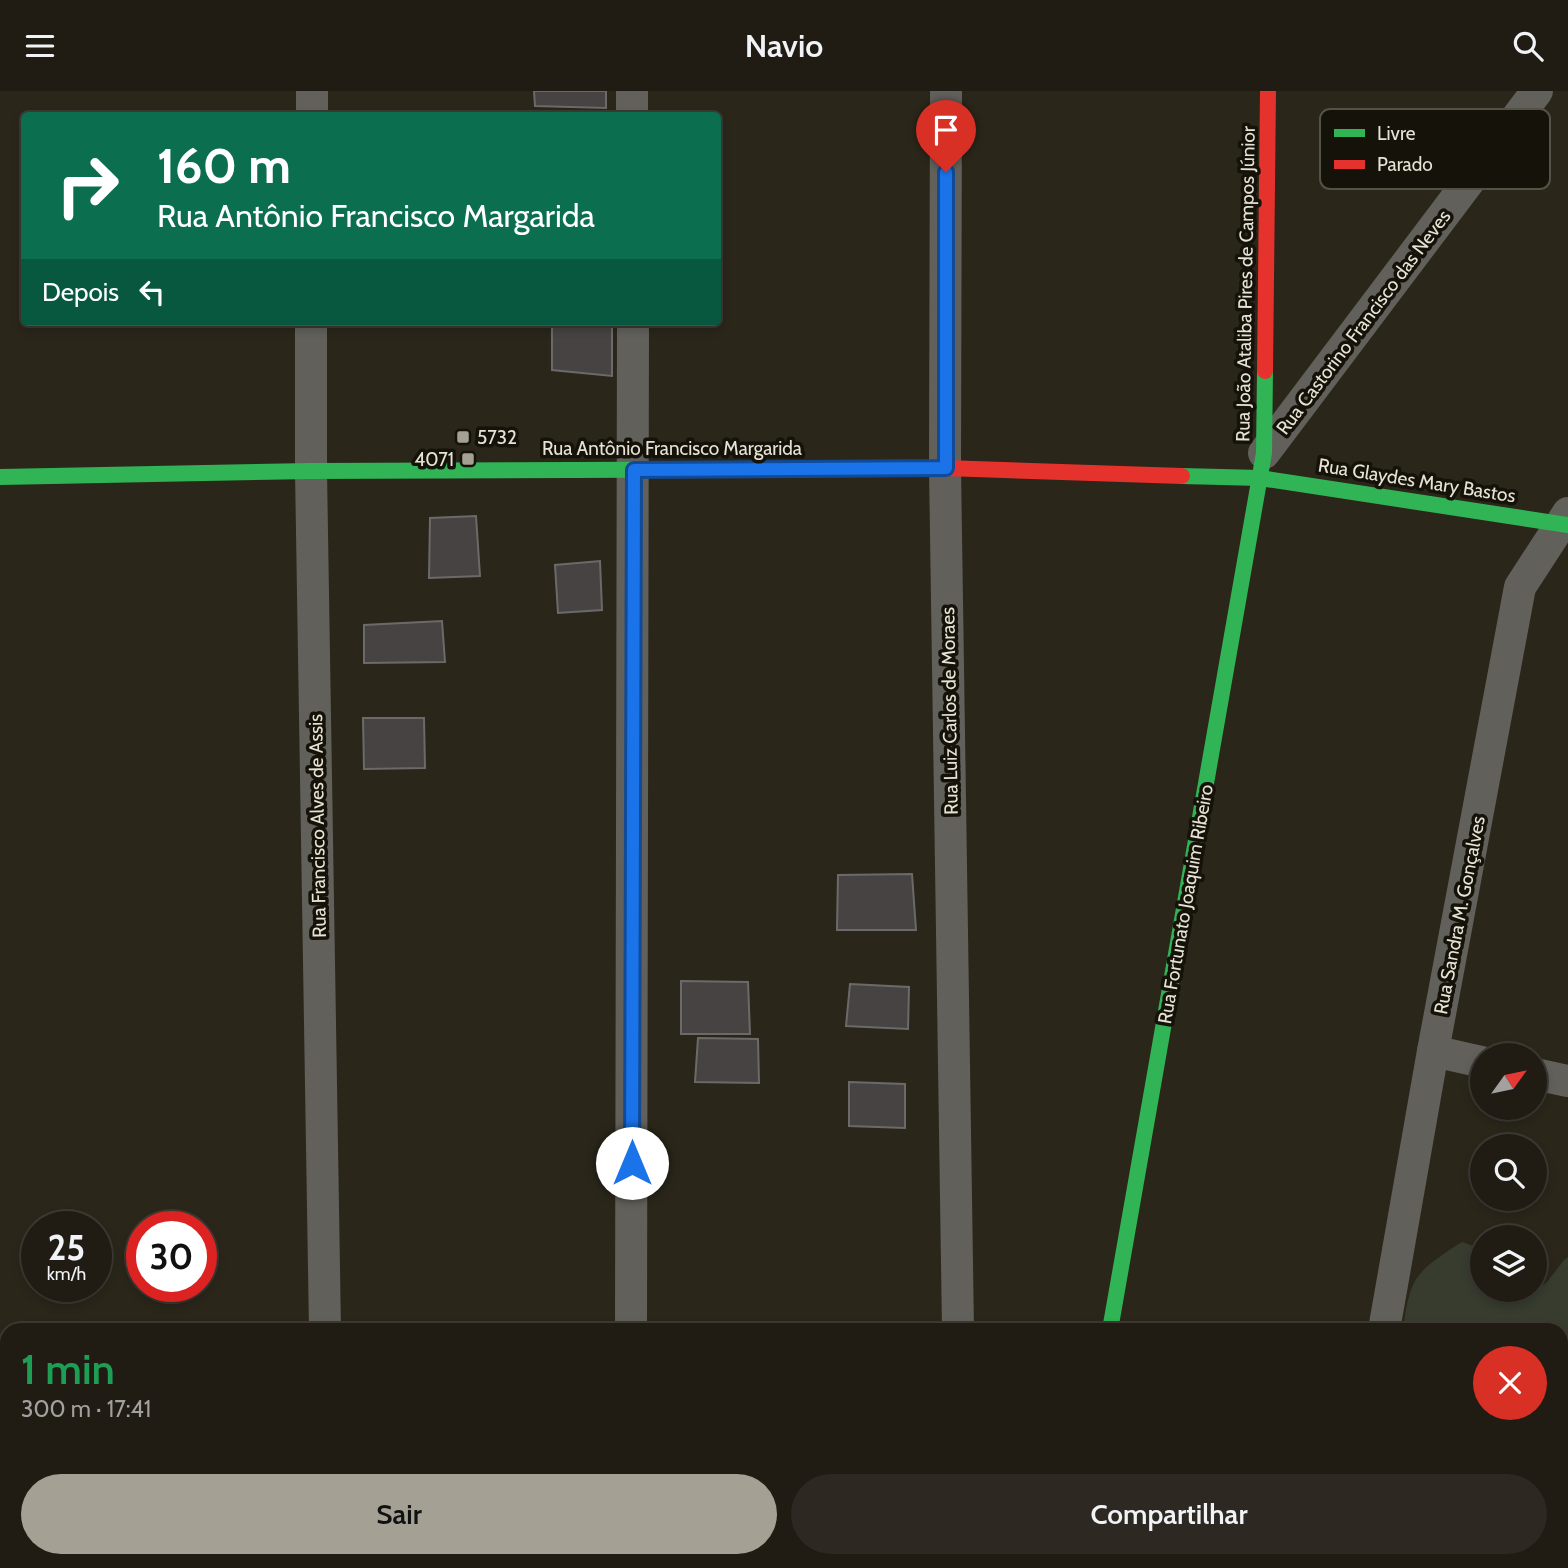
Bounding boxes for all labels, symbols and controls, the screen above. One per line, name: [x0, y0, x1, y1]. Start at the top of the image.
text: Navio: [745, 26, 823, 65]
icon: menu: [21, 27, 59, 65]
icon: search: [1509, 27, 1547, 65]
pin: [916, 100, 976, 172]
legend: [1320, 109, 1550, 189]
icon: arrive: [927, 111, 965, 149]
text: Livre: [1377, 122, 1416, 145]
street label: Rua João Ataliba Pires de Campos Júnior: [1231, 126, 1260, 442]
text: 160 m: [157, 136, 291, 195]
icon: right: [42, 140, 133, 231]
text: Parado: [1377, 153, 1433, 176]
text: Rua Antônio Francisco Margarida: [157, 196, 595, 235]
street label: Rua Castorino Francisco das Neves: [1271, 205, 1455, 439]
icon: left: [133, 273, 171, 311]
text: Depois: [42, 276, 119, 308]
place label: 5732: [477, 426, 517, 449]
marker: 5732: [455, 429, 471, 445]
street label: Rua Antônio Francisco Margarida: [542, 437, 802, 460]
place label: 4071: [414, 448, 454, 471]
marker: 4071: [460, 451, 476, 467]
street label: Rua Glaydes Mary Bastos: [1317, 454, 1517, 507]
street label: Rua Luiz Carlos de Moraes: [936, 607, 963, 815]
street label: Rua Francisco Alves de Assis: [304, 714, 331, 938]
street label: Rua Fortunato Joaquim Ribeiro: [1153, 783, 1218, 1026]
street label: Rua Sandra M. Gonçalves: [1429, 814, 1490, 1016]
north arrow: [1470, 1043, 1547, 1120]
map controls: [1470, 1043, 1547, 1302]
position arrow: [595, 1126, 669, 1200]
button: search: [1470, 1134, 1547, 1211]
speed limit sign: 30: [126, 1211, 217, 1302]
button: layers: [1470, 1225, 1547, 1302]
text: 25: [48, 1226, 85, 1269]
text: km/h: [47, 1263, 86, 1285]
text: 1 min: [21, 1343, 115, 1395]
button: close: [1473, 1346, 1547, 1420]
text: 300 m · 17:41: [21, 1395, 151, 1423]
button: Sair: [21, 1474, 777, 1554]
button: Compartilhar: [791, 1474, 1547, 1554]

